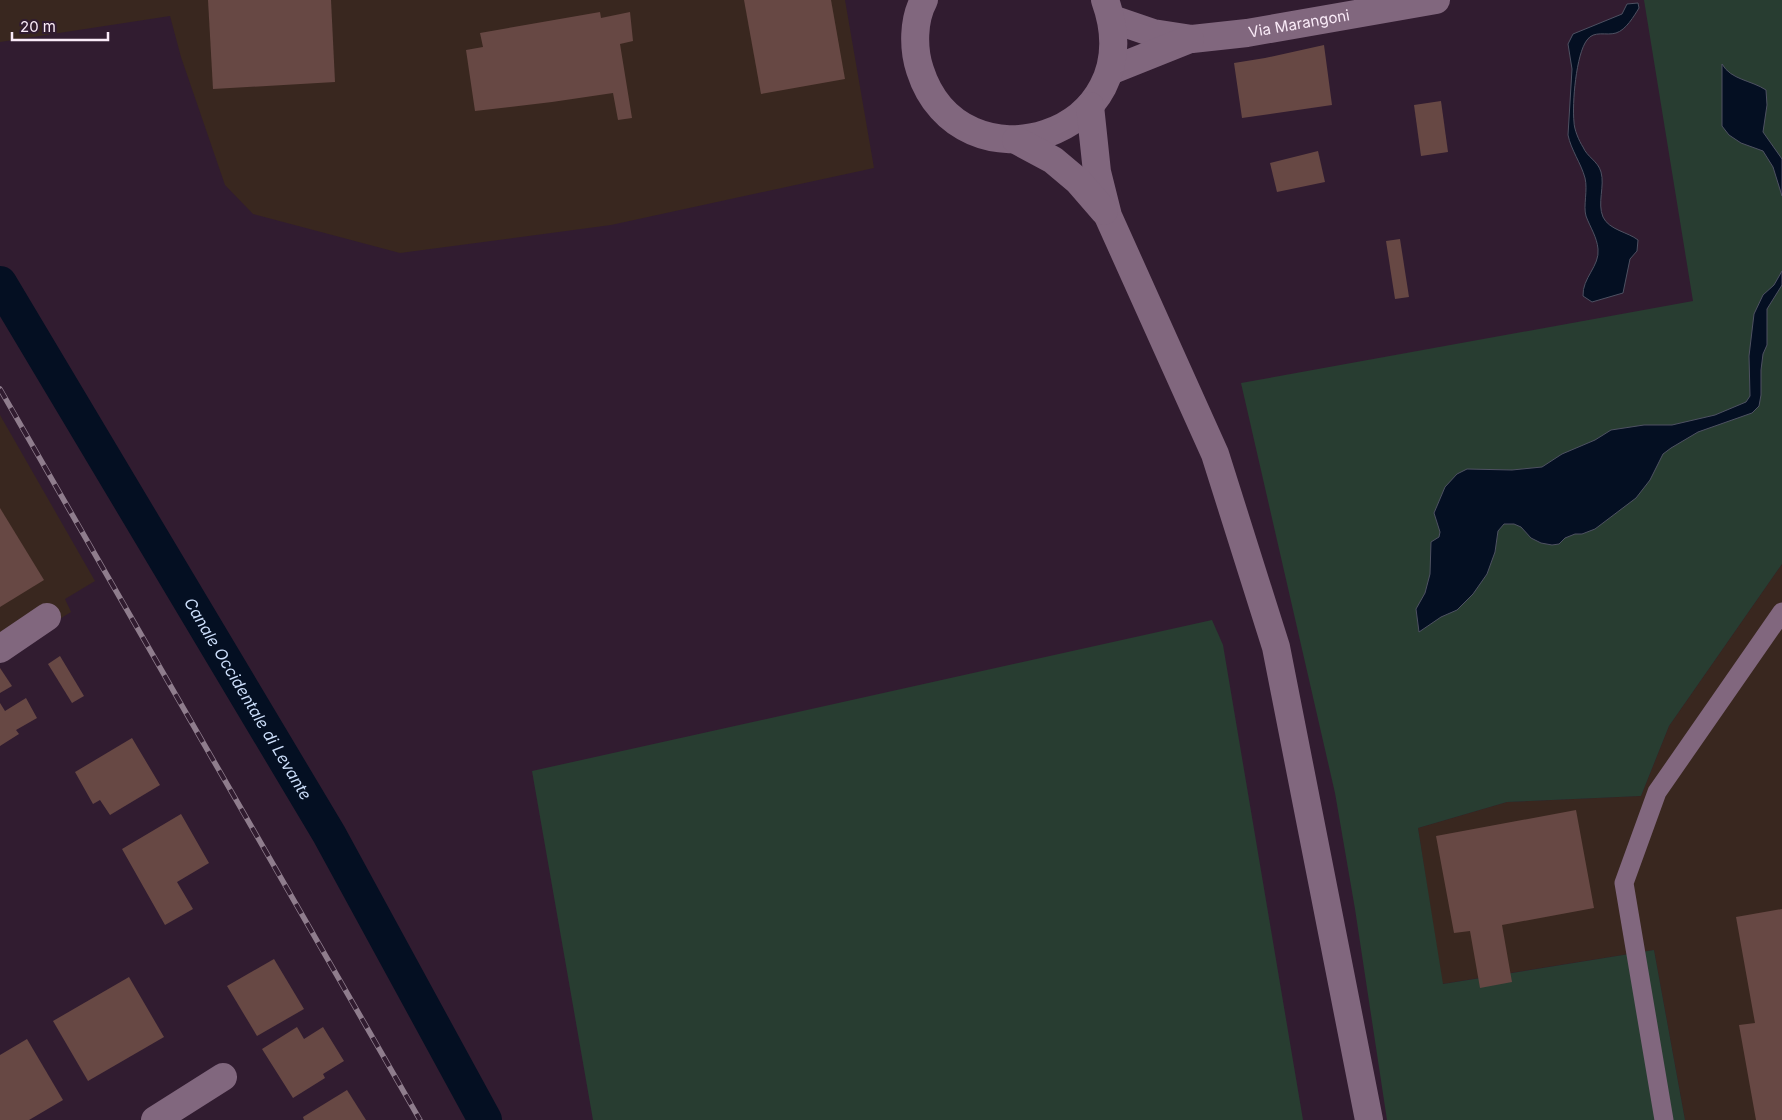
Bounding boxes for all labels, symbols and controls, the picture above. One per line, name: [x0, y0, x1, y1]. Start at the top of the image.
street label: Via Marangoni: [1247, 5, 1351, 42]
scale bar: [12, 10, 109, 42]
text: 20 m: [20, 17, 56, 36]
water label: Canale Occidentale di Levante: [180, 594, 316, 803]

